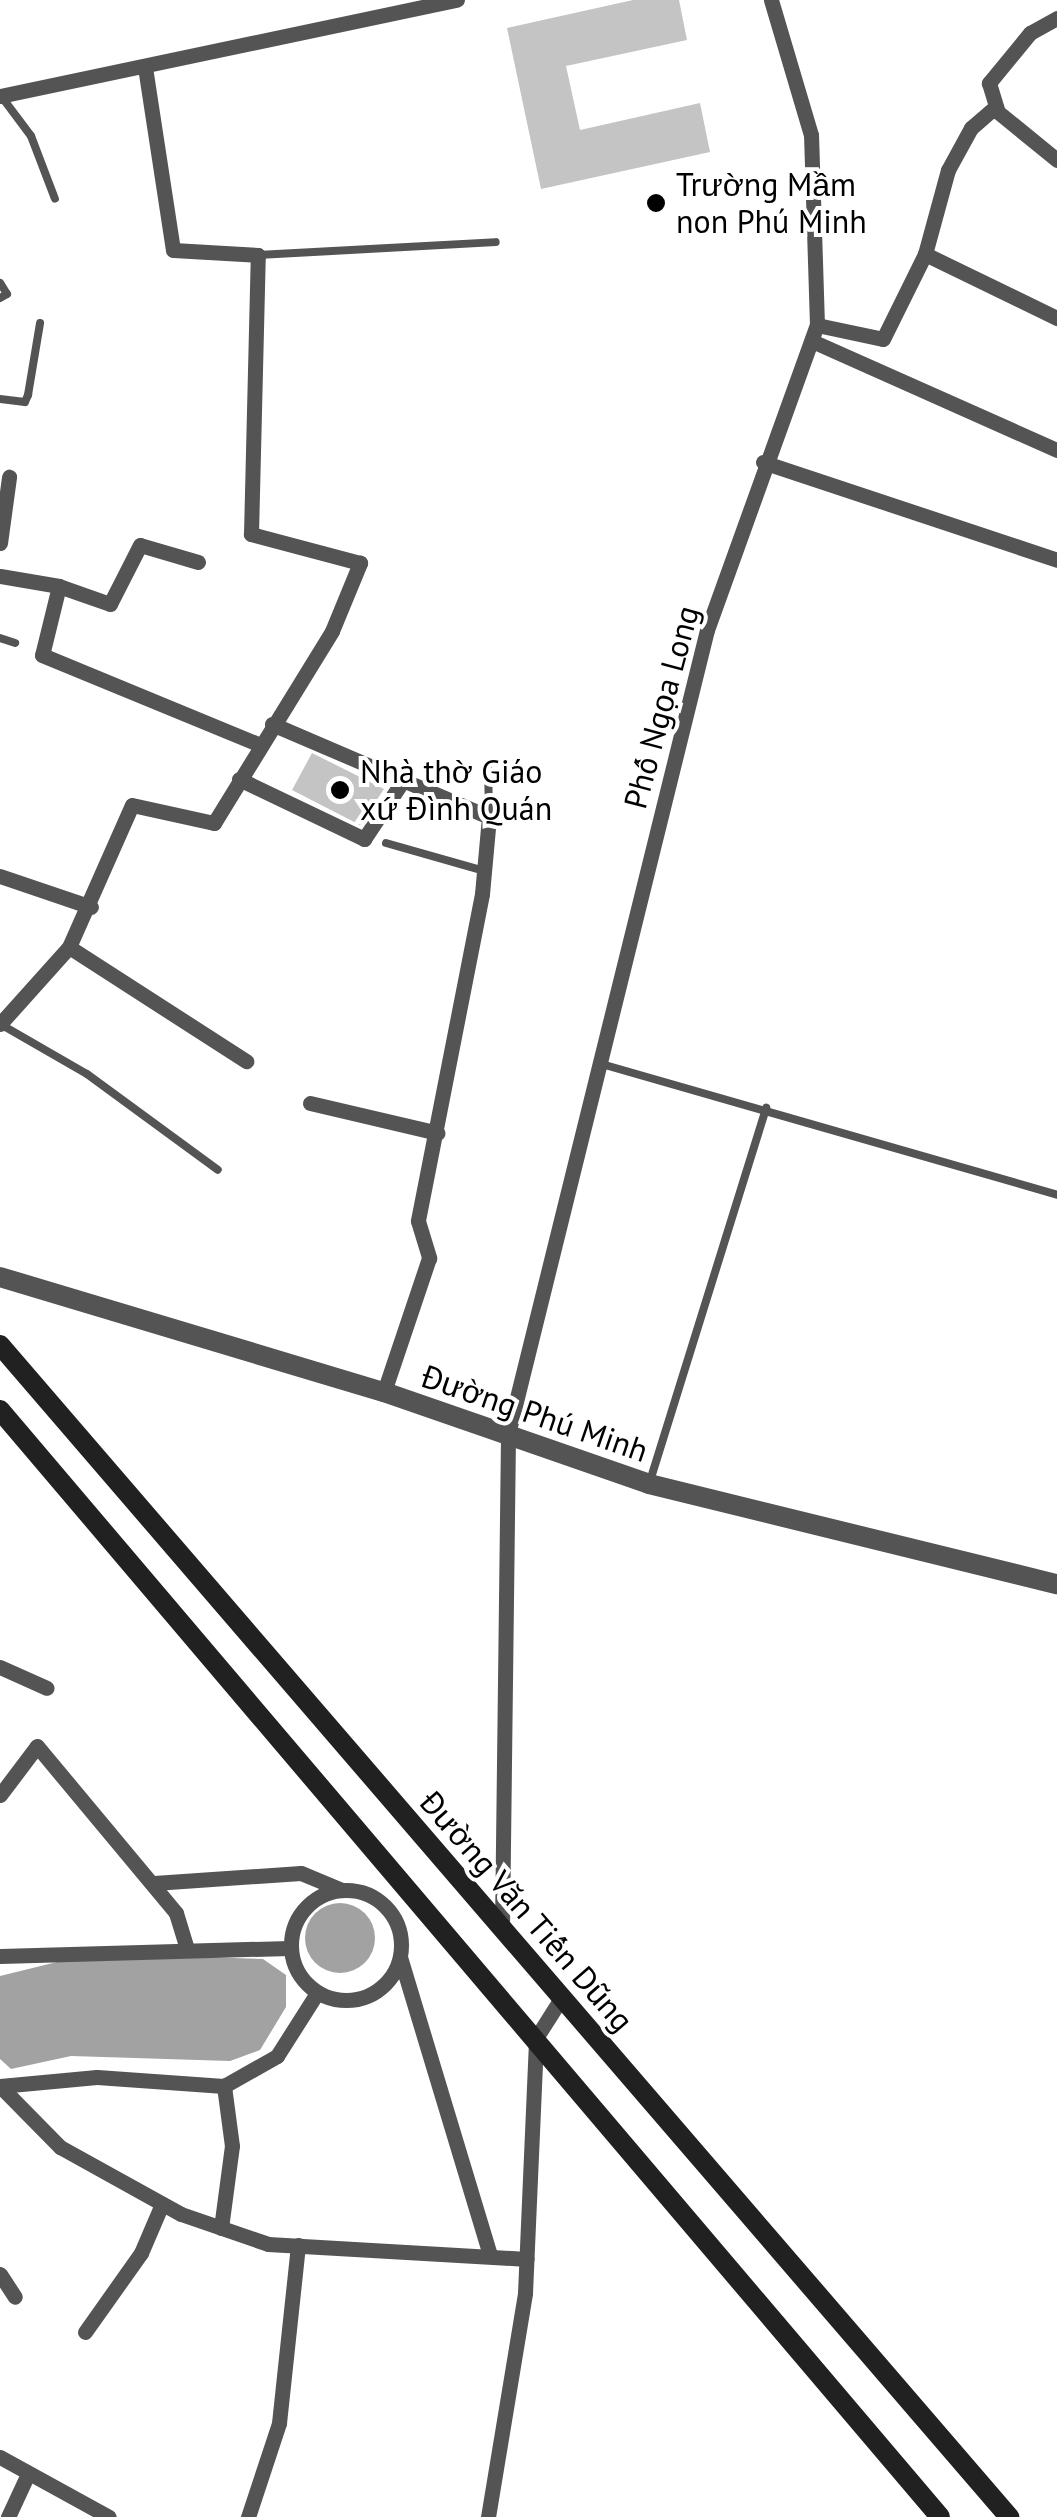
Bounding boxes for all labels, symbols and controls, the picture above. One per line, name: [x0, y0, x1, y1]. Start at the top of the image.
place label: Trường Mầm non Phú Minh: [676, 166, 867, 241]
marker: Trường Mầm non Phú Minh: [645, 192, 667, 214]
street label: Phố Ngọa Long: [615, 601, 707, 813]
place label: Nhà thờ Giáo xứ Đình Quán: [360, 753, 552, 828]
marker: Nhà thờ Giáo xứ Đình Quán: [329, 779, 351, 801]
street label: Đường Phú Minh: [417, 1356, 653, 1470]
street label: Đường Văn Tiến Dũng: [412, 1782, 642, 2040]

